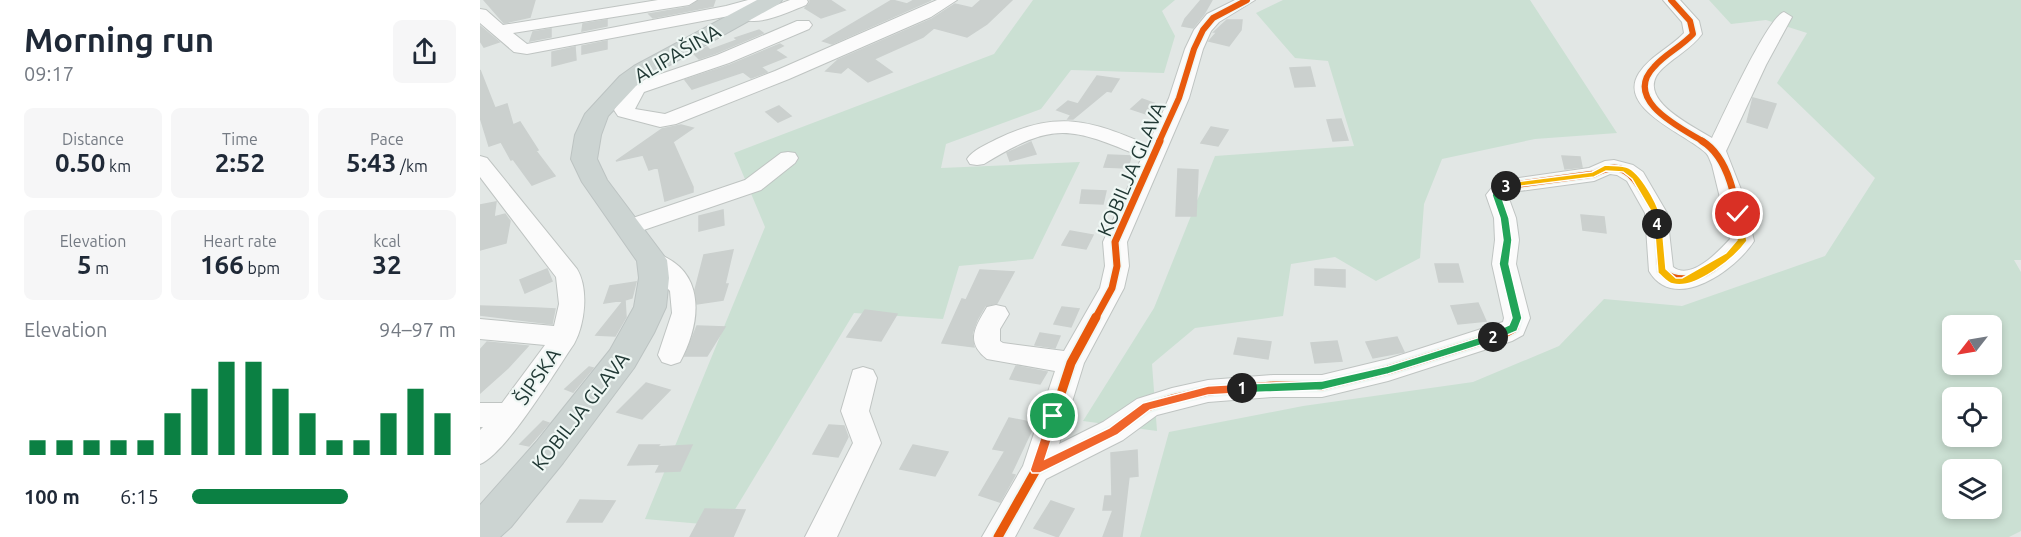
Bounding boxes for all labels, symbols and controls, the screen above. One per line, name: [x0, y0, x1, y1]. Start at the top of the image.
street label: ALIPAŠINA: [630, 19, 724, 87]
button: share: [393, 20, 456, 83]
text: Morning run: [24, 21, 214, 58]
text: 09:17: [24, 62, 74, 85]
street label: KOBILJA GLAVA: [1092, 98, 1170, 240]
text: Distance: [62, 130, 124, 148]
text: Time: [222, 130, 258, 148]
text: Pace: [370, 130, 404, 148]
text: 0.50: [55, 148, 105, 177]
text: 2:52: [215, 148, 265, 177]
text: 5:43: [346, 148, 396, 177]
text: km: [105, 157, 131, 175]
text: /km: [396, 157, 428, 175]
pin: 3: [1491, 171, 1521, 201]
text: 3: [1501, 177, 1511, 195]
pin: [1712, 188, 1763, 239]
icon: check: [1721, 197, 1754, 230]
pin: 4: [1642, 209, 1672, 239]
text: 4: [1652, 215, 1662, 233]
text: Elevation: [60, 232, 126, 250]
text: Heart rate: [203, 232, 277, 250]
text: kcal: [373, 232, 401, 250]
text: 5: [77, 250, 92, 279]
text: 166: [200, 250, 244, 279]
text: 32: [372, 250, 402, 279]
text: m: [92, 259, 109, 277]
text: bpm: [244, 259, 280, 277]
north arrow: [1942, 315, 2002, 375]
map controls: [1942, 315, 2002, 519]
text: Elevation: [24, 318, 107, 341]
text: 94–97 m: [379, 318, 456, 341]
pin: 2: [1478, 322, 1508, 352]
text: 2: [1488, 328, 1498, 346]
street label: ŠIPSKA: [509, 343, 565, 409]
street label: KOBILJA GLAVA: [527, 347, 633, 475]
pin: 1: [1227, 373, 1257, 403]
text: 1: [1237, 379, 1247, 397]
button: locate: [1942, 387, 2002, 447]
pin: [1027, 390, 1078, 441]
icon: arrive: [1036, 399, 1069, 432]
button: layers: [1942, 459, 2002, 519]
text: 100 m: [24, 485, 80, 508]
text: 6:15: [120, 485, 159, 508]

